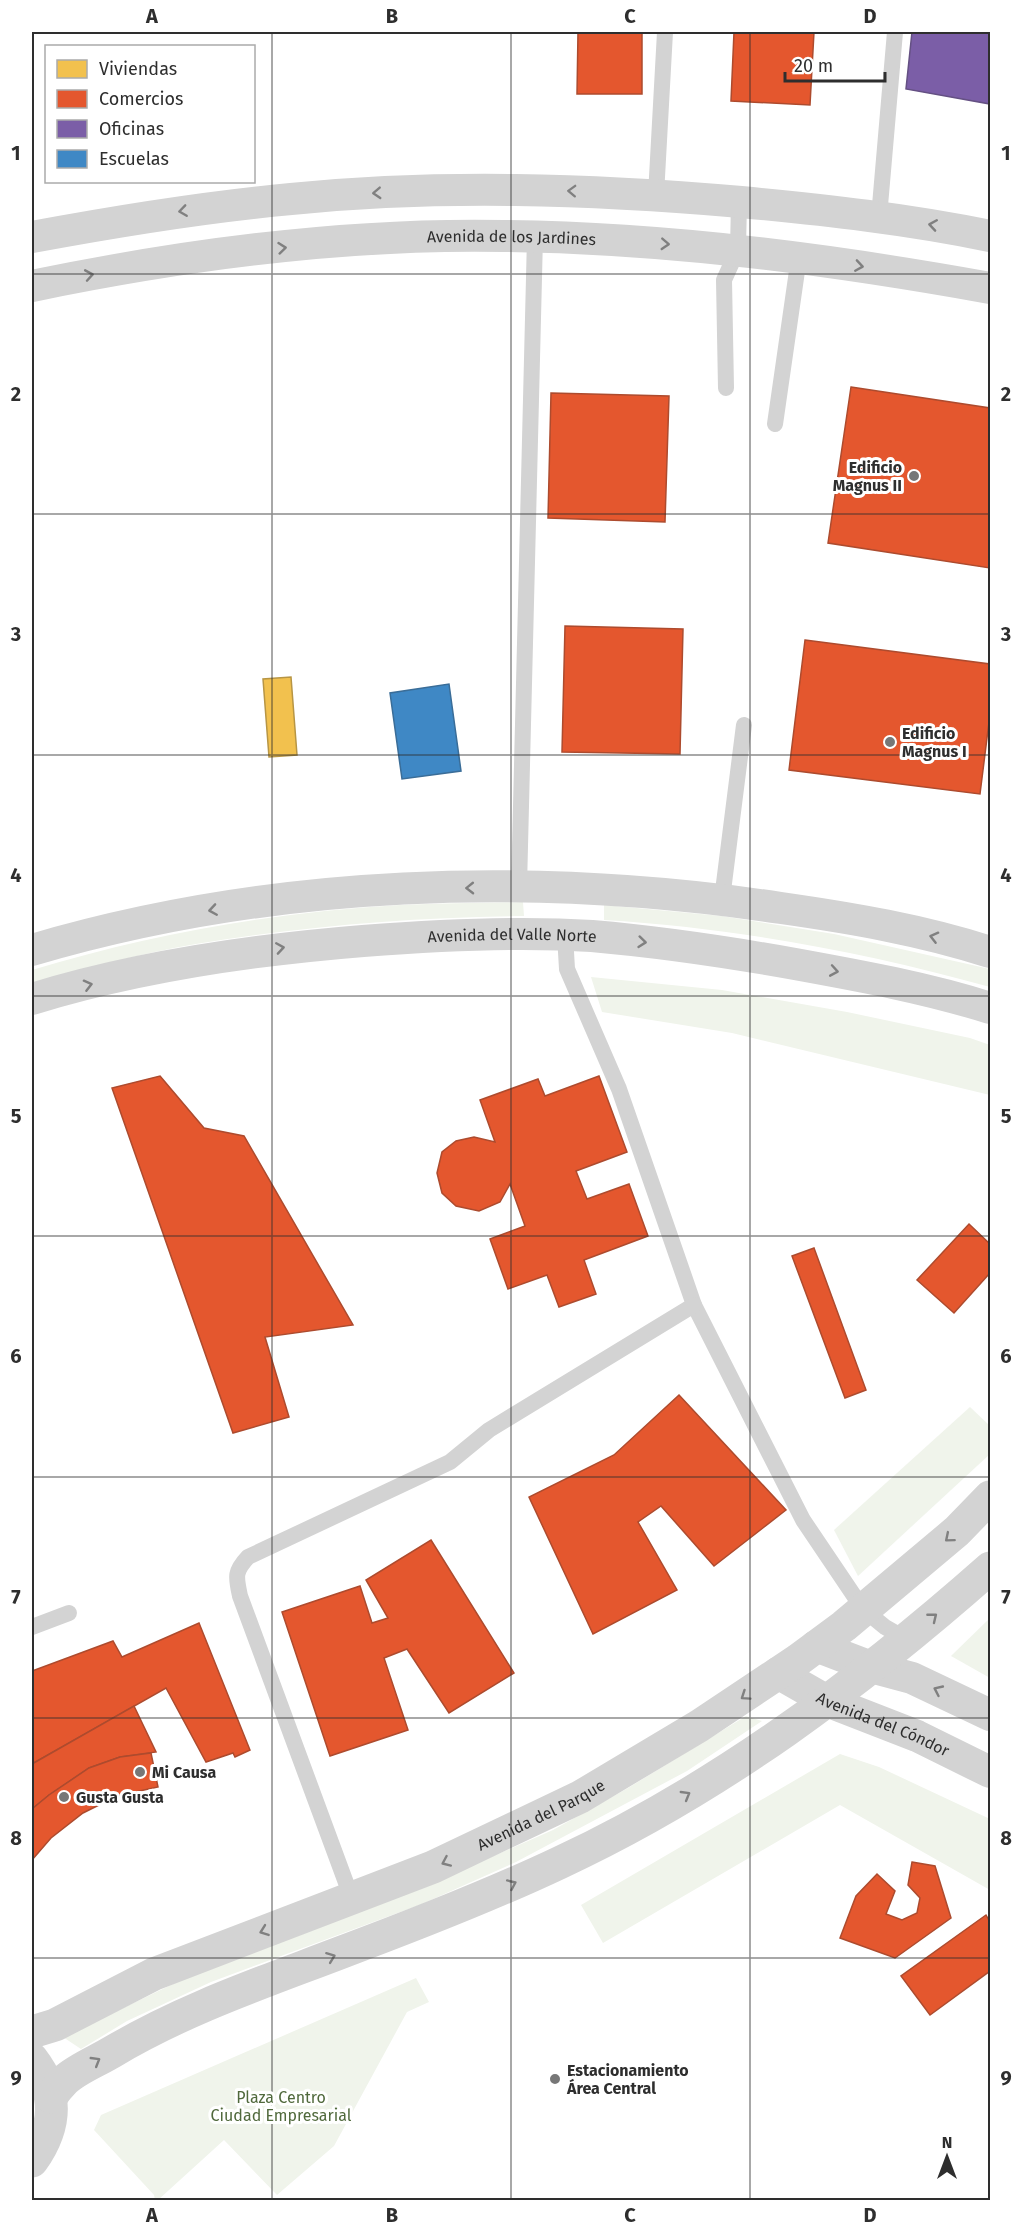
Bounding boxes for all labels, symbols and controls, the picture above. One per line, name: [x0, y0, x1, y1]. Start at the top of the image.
text: A: [145, 4, 159, 28]
text: B: [386, 4, 398, 28]
text: C: [624, 4, 636, 28]
text: D: [863, 4, 877, 28]
legend: [45, 45, 255, 183]
scale bar: [785, 45, 886, 83]
text: 20 m: [794, 55, 833, 77]
text: Viviendas: [99, 58, 177, 80]
text: Comercios: [99, 88, 183, 110]
text: Oficinas: [99, 118, 164, 140]
text: 1: [11, 141, 21, 165]
text: 1: [1001, 141, 1011, 165]
text: Escuelas: [99, 148, 169, 170]
one-way arrow: [567, 185, 576, 198]
one-way arrow: [372, 187, 381, 200]
one-way arrow: [178, 205, 187, 217]
one-way arrow: [928, 220, 938, 232]
street label: Avenida de los Jardines: [427, 226, 597, 249]
one-way arrow: [661, 237, 670, 250]
one-way arrow: [277, 242, 287, 255]
one-way arrow: [854, 259, 864, 271]
one-way arrow: [84, 269, 94, 282]
text: 2: [11, 382, 21, 406]
text: 2: [1001, 382, 1011, 406]
place label: Edificio Magnus II: [833, 458, 902, 495]
marker: Edificio Magnus II: [907, 469, 921, 483]
text: 3: [10, 622, 21, 646]
text: 3: [1000, 622, 1011, 646]
place label: Edificio Magnus I: [902, 724, 967, 761]
marker: Edificio Magnus I: [883, 735, 897, 749]
text: 4: [10, 863, 22, 887]
text: 4: [1000, 863, 1012, 887]
one-way arrow: [465, 881, 474, 894]
one-way arrow: [208, 903, 218, 915]
street label: Avenida del Valle Norte: [427, 924, 598, 946]
one-way arrow: [929, 931, 939, 944]
one-way arrow: [637, 935, 646, 948]
one-way arrow: [275, 943, 284, 955]
one-way arrow: [829, 964, 839, 977]
one-way arrow: [83, 979, 93, 992]
text: 5: [11, 1104, 22, 1128]
text: 5: [1001, 1104, 1012, 1128]
text: 6: [10, 1344, 22, 1368]
text: 6: [1000, 1344, 1012, 1368]
one-way arrow: [945, 1531, 956, 1542]
text: 7: [11, 1585, 21, 1609]
text: 7: [1001, 1585, 1011, 1609]
one-way arrow: [926, 1613, 937, 1624]
one-way arrow: [933, 1685, 944, 1697]
street label: Avenida del Cóndor: [813, 1688, 953, 1760]
one-way arrow: [740, 1689, 751, 1700]
place label: Mi Causa: [152, 1763, 216, 1782]
marker: Mi Causa: [133, 1765, 147, 1779]
street label: Avenida del Parque: [474, 1775, 608, 1854]
place label: Gusta Gusta: [76, 1788, 164, 1807]
marker: Gusta Gusta: [57, 1790, 71, 1804]
one-way arrow: [679, 1790, 690, 1802]
text: 8: [10, 1826, 22, 1850]
text: 8: [1000, 1826, 1012, 1850]
one-way arrow: [441, 1854, 452, 1866]
one-way arrow: [506, 1879, 517, 1891]
one-way arrow: [259, 1923, 270, 1936]
one-way arrow: [326, 1951, 336, 1964]
one-way arrow: [90, 2057, 100, 2068]
place label: Estacionamiento Área Central: [566, 2061, 689, 2098]
text: 9: [10, 2066, 22, 2090]
text: 9: [1000, 2066, 1012, 2090]
marker: Estacionamiento Área Central: [548, 2072, 562, 2086]
park label: Plaza Centro Ciudad Empresarial: [211, 2088, 352, 2125]
north arrow: [917, 2127, 977, 2187]
text: N: [942, 2133, 952, 2152]
text: A: [145, 2203, 159, 2227]
text: B: [386, 2203, 398, 2227]
text: C: [624, 2203, 636, 2227]
text: D: [863, 2203, 877, 2227]

